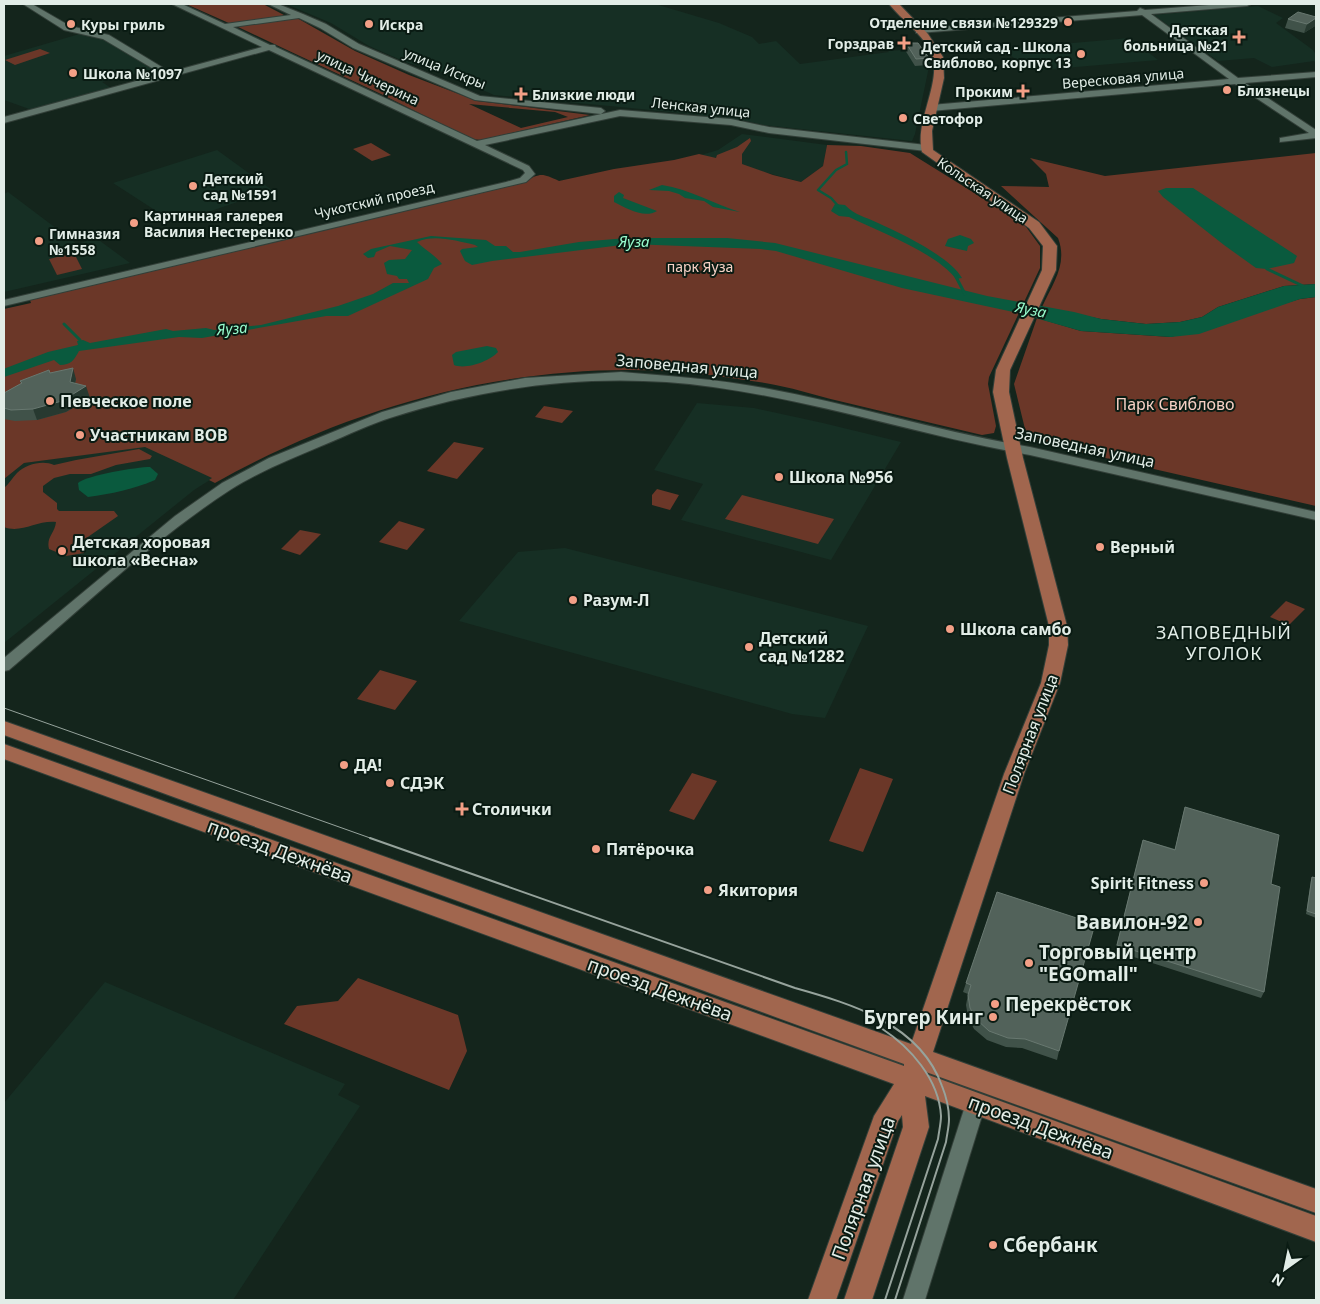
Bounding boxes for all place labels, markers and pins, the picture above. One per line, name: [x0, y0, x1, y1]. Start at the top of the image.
place label: Отделение связи №129329: [869, 13, 1058, 32]
place label: Куры гриль: [81, 15, 165, 34]
place label: Искра: [379, 15, 423, 34]
marker: Отделение связи №129329: [1062, 16, 1074, 28]
marker: Куры гриль: [65, 18, 77, 30]
marker: Искра: [363, 18, 375, 30]
place label: Детская больница №21: [1123, 20, 1228, 55]
marker: Детская больница №21: [1232, 30, 1246, 44]
place label: Горздрав: [827, 34, 894, 53]
marker: Горздрав: [898, 37, 910, 49]
place label: Детский сад - Школа Свиблово, корпус 13: [921, 37, 1071, 72]
marker: Детский сад - Школа Свиблово, корпус 13: [1075, 48, 1087, 60]
place label: Школа №1097: [83, 64, 182, 83]
marker: Школа №1097: [67, 67, 79, 79]
place label: Близнецы: [1237, 81, 1310, 100]
place label: Проким: [955, 82, 1013, 101]
marker: Близнецы: [1221, 84, 1233, 96]
place label: Близкие люди: [532, 85, 635, 104]
marker: Проким: [1017, 85, 1029, 97]
marker: Близкие люди: [514, 87, 528, 101]
place label: Светофор: [913, 109, 983, 128]
marker: Светофор: [897, 112, 909, 124]
place label: Детский сад №1591: [203, 169, 278, 204]
marker: Детский сад №1591: [187, 180, 199, 192]
place label: Картинная галерея Василия Нестеренко: [144, 206, 294, 241]
marker: Картинная галерея Василия Нестеренко: [128, 217, 140, 229]
place label: Гимназия №1558: [49, 224, 120, 259]
marker: Гимназия №1558: [33, 235, 45, 247]
place label: Певческое поле: [60, 390, 192, 412]
marker: Певческое поле: [44, 395, 56, 407]
place label: Участникам ВОВ: [90, 424, 228, 446]
marker: Участникам ВОВ: [74, 429, 86, 441]
place label: Школа №956: [789, 466, 893, 488]
marker: Школа №956: [773, 471, 785, 483]
place label: Детская хоровая школа «Весна»: [72, 531, 211, 571]
place label: Верный: [1110, 536, 1175, 558]
marker: Верный: [1094, 541, 1106, 553]
marker: Детская хоровая школа «Весна»: [56, 545, 68, 557]
place label: Разум-Л: [583, 589, 650, 611]
marker: Разум-Л: [567, 594, 579, 606]
place label: Школа самбо: [960, 618, 1072, 640]
marker: Школа самбо: [944, 623, 956, 635]
place label: Детский сад №1282: [759, 627, 844, 667]
marker: Детский сад №1282: [743, 641, 755, 653]
place label: ДА!: [354, 754, 382, 776]
marker: ДА!: [338, 759, 350, 771]
place label: СДЭК: [400, 772, 445, 794]
marker: СДЭК: [384, 777, 396, 789]
place label: Столички: [472, 798, 552, 820]
marker: Столички: [456, 803, 468, 815]
place label: Пятёрочка: [606, 838, 694, 860]
marker: Пятёрочка: [590, 843, 602, 855]
place label: Spirit Fitness: [1091, 872, 1194, 894]
marker: Spirit Fitness: [1198, 877, 1210, 889]
place label: Якитория: [718, 879, 798, 901]
marker: Якитория: [702, 884, 714, 896]
place label: Вавилон-92: [1076, 909, 1188, 935]
marker: Вавилон-92: [1192, 916, 1204, 928]
place label: Торговый центр "EGOmall": [1039, 939, 1197, 987]
marker: Торговый центр "EGOmall": [1023, 957, 1035, 969]
place label: Перекрёсток: [1005, 991, 1132, 1017]
marker: Перекрёсток: [989, 998, 1001, 1010]
place label: Бургер Кинг: [864, 1004, 983, 1030]
marker: Бургер Кинг: [987, 1011, 999, 1023]
place label: Сбербанк: [1003, 1232, 1098, 1258]
marker: Сбербанк: [987, 1239, 999, 1251]

